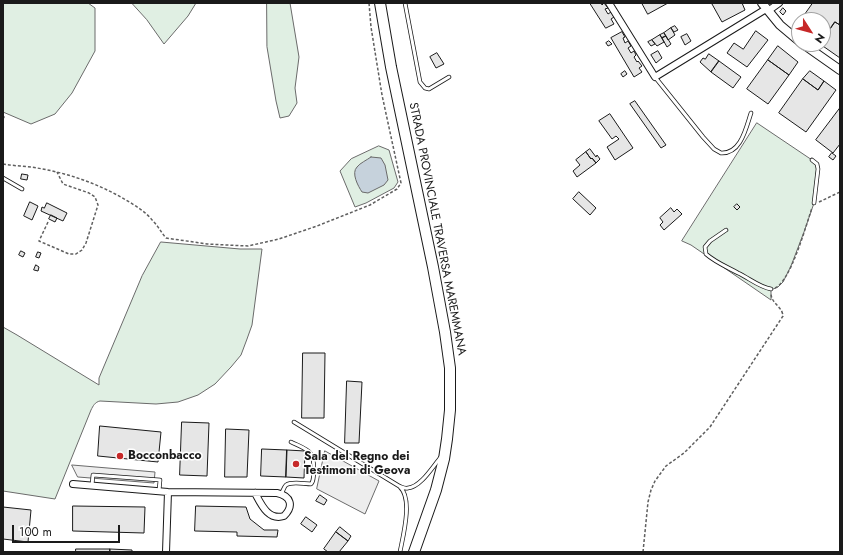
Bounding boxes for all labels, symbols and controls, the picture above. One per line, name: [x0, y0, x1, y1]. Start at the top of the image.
north arrow: [791, 12, 831, 52]
text: N: [811, 30, 829, 47]
street label: STRADA PROVINCIALE TRAVERSA MAREMMANA: [405, 101, 469, 357]
place label: Bocconbacco: [128, 449, 202, 463]
place label: Sala del Regno dei Testimoni di Geova: [304, 450, 410, 478]
marker: Bocconbacco: [115, 451, 125, 461]
marker: Sala del Regno dei Testimoni di Geova: [291, 459, 301, 469]
scale bar: [14, 517, 122, 543]
text: 100 m: [19, 523, 52, 541]

